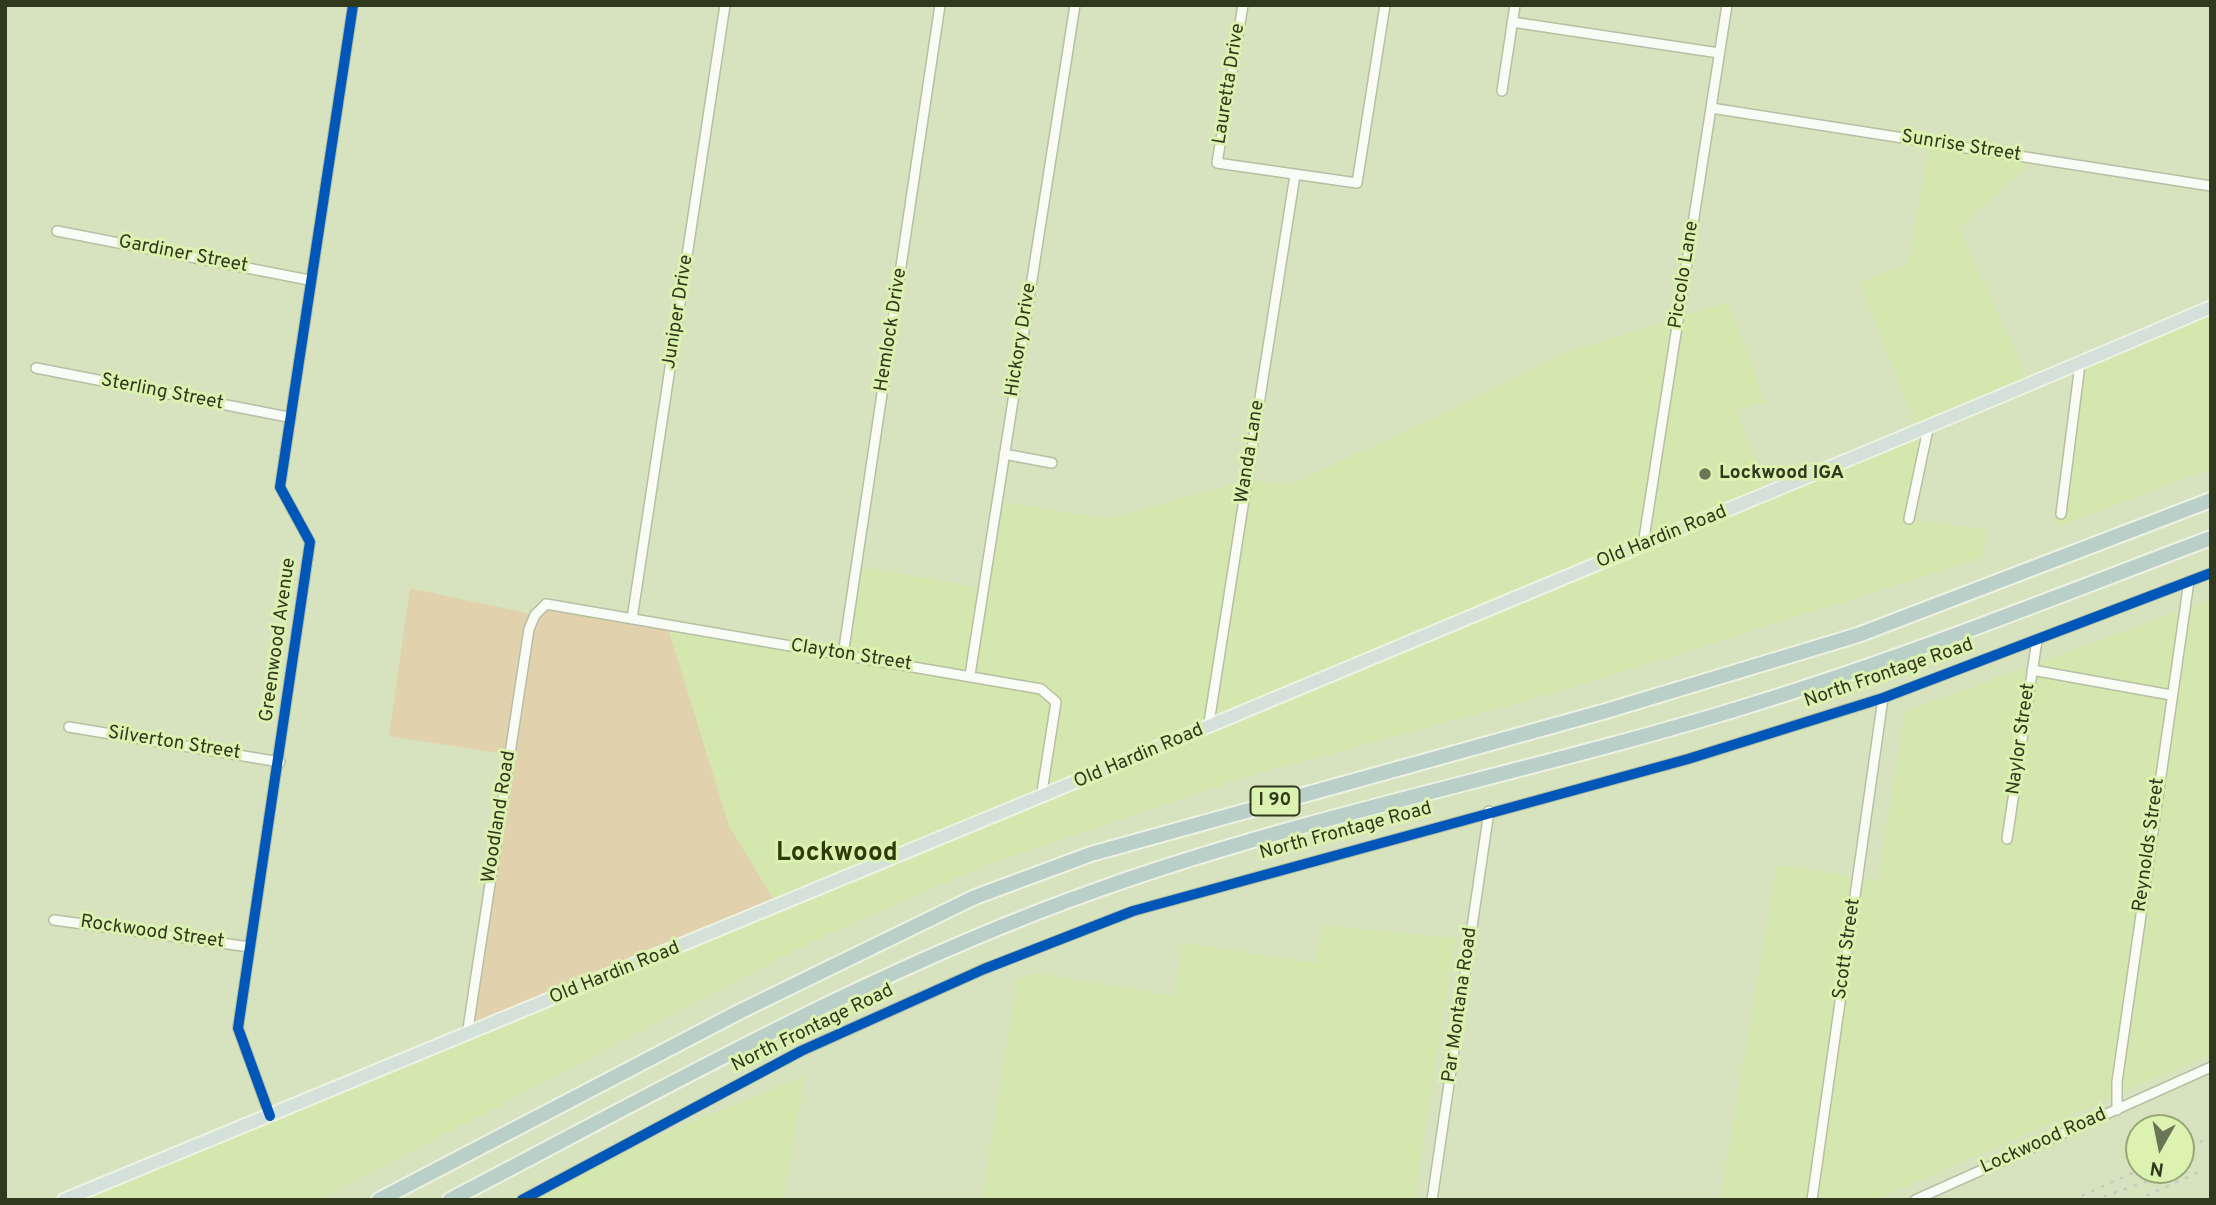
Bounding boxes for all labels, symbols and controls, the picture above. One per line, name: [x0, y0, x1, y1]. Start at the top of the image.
street label: Lauretta Drive: [1209, 22, 1251, 146]
street label: Sunrise Street: [1899, 126, 2023, 168]
street label: Piccolo Lane: [1665, 219, 1705, 331]
street label: Gardiner Street: [116, 231, 250, 279]
street label: Juniper Drive: [659, 253, 699, 371]
street label: Hemlock Drive: [871, 267, 913, 393]
street label: Hickory Drive: [1002, 282, 1042, 398]
street label: Sterling Street: [99, 370, 225, 416]
street label: Wanda Lane: [1232, 399, 1270, 505]
place label: Lockwood IGA: [1719, 463, 1844, 485]
marker: Lockwood IGA: [1697, 466, 1713, 482]
street label: Old Hardin Road: [1594, 501, 1730, 575]
street label: Greenwood Avenue: [256, 557, 302, 723]
street label: North Frontage Road: [1801, 634, 1977, 714]
street label: Clayton Street: [789, 635, 913, 677]
street label: Naylor Street: [2003, 682, 2041, 796]
street label: Old Hardin Road: [1071, 719, 1207, 795]
street label: Silverton Street: [106, 722, 242, 766]
street label: Woodland Road: [478, 749, 522, 885]
street label: Reynolds Street: [2129, 776, 2171, 914]
road number: I 90: [1250, 786, 1300, 816]
street label: North Frontage Road: [1257, 798, 1435, 866]
district label: Lockwood: [776, 839, 898, 871]
street label: Scott Street: [1830, 897, 1866, 1001]
street label: Rockwood Street: [79, 912, 225, 954]
street label: Par Montana Road: [1439, 926, 1483, 1084]
street label: Old Hardin Road: [547, 937, 683, 1011]
street label: North Frontage Road: [728, 980, 898, 1078]
street label: Lockwood Road: [1978, 1104, 2110, 1180]
north arrow: [2125, 1114, 2195, 1184]
text: N: [2148, 1155, 2166, 1181]

